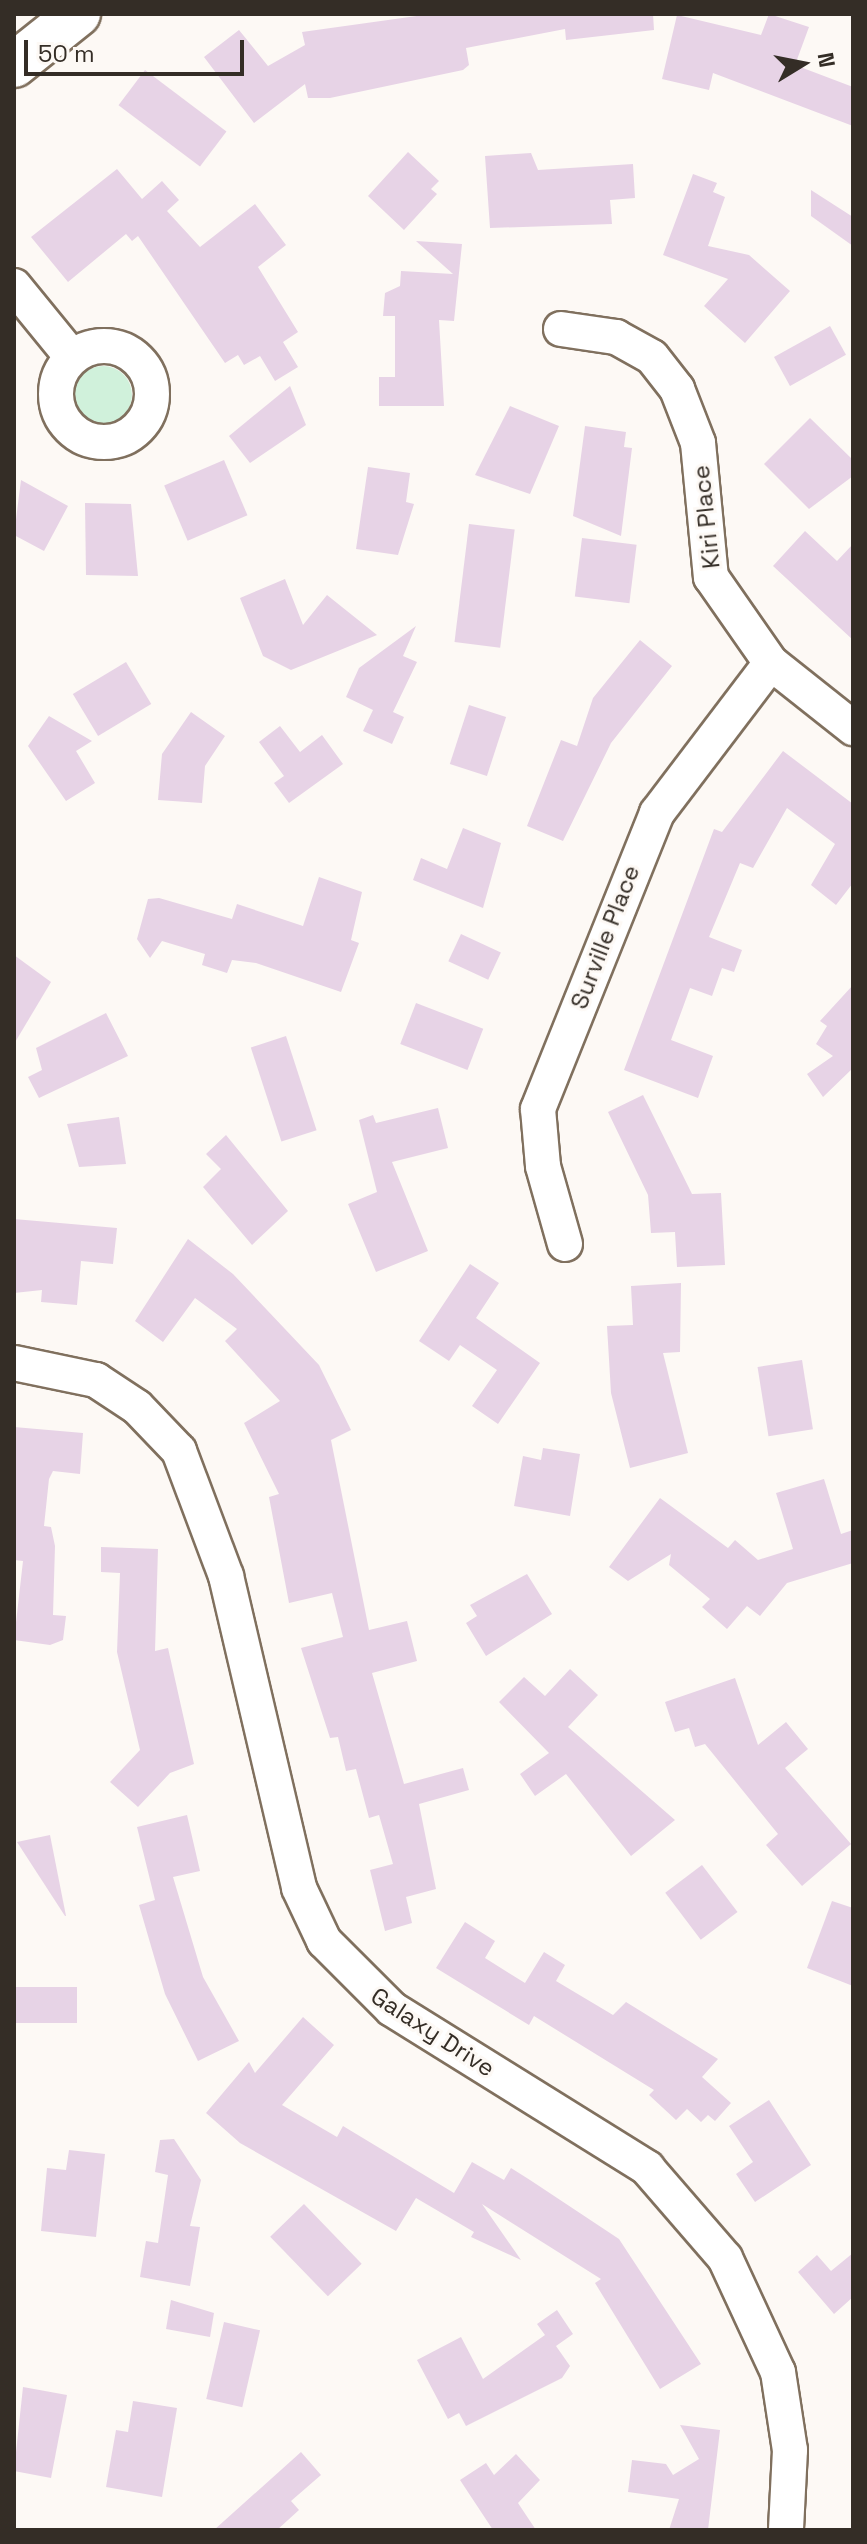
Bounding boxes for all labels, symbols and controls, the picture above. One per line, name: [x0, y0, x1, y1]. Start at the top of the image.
scale bar: [28, 24, 248, 74]
north arrow: [763, 24, 843, 104]
text: 50 m: [38, 38, 95, 69]
text: N: [812, 50, 842, 70]
street label: Kiri Place: [686, 464, 726, 570]
street label: Surville Place: [564, 861, 646, 1013]
street label: Galaxy Drive: [366, 1981, 500, 2083]

